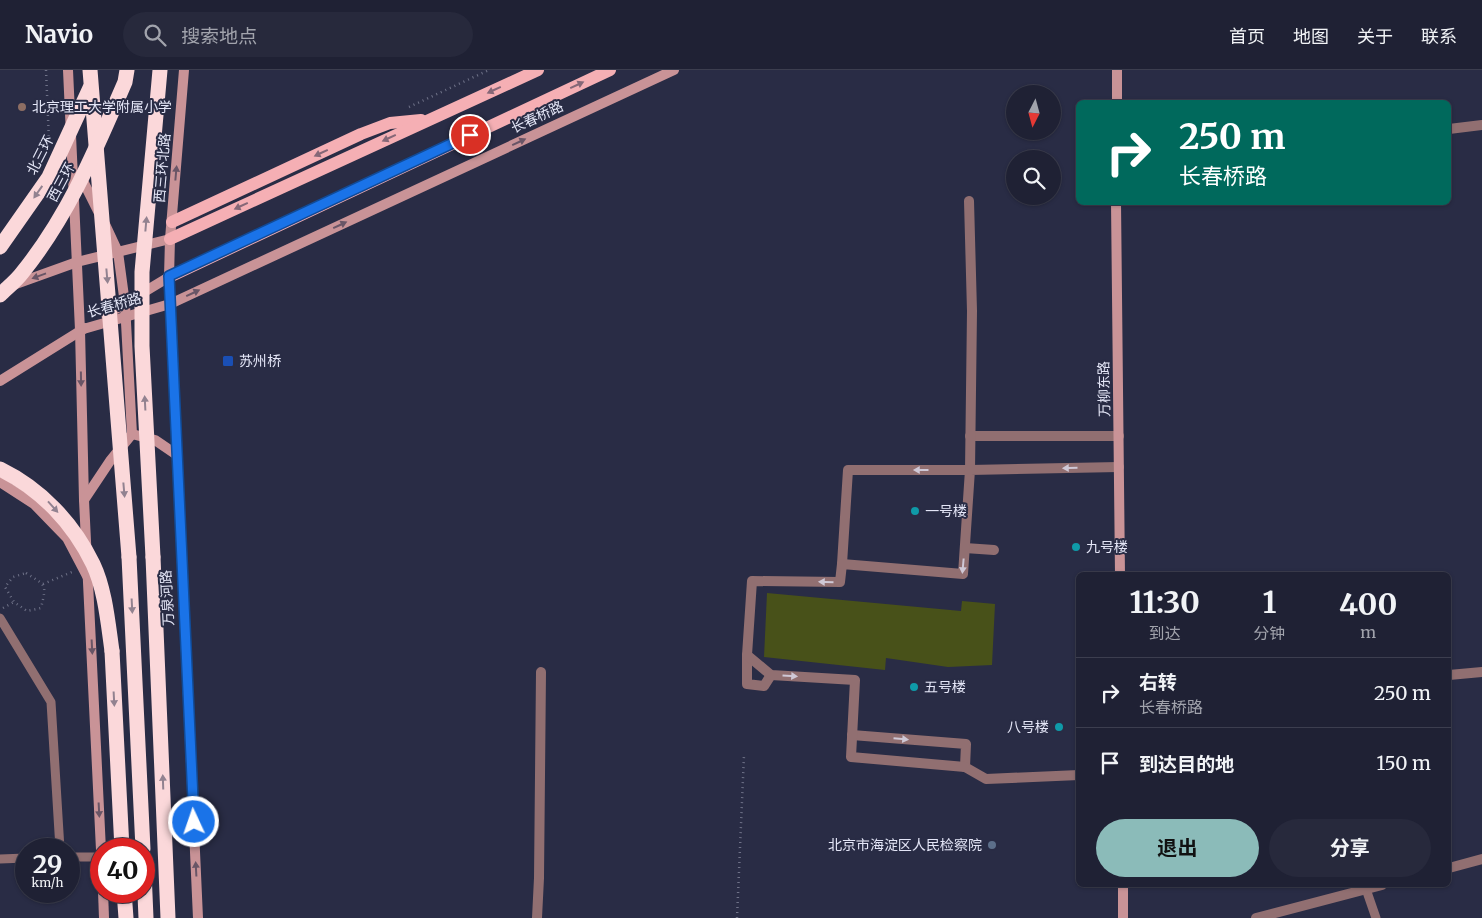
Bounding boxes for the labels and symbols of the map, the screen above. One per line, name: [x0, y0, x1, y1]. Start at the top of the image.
one-way arrow: [570, 81, 584, 89]
north arrow: [1006, 85, 1061, 140]
one-way arrow: [487, 87, 501, 95]
street label: 长春桥路: [508, 97, 566, 137]
place label: 北京理工大学附属小学: [32, 98, 172, 116]
marker: 北京理工大学附属小学: [16, 101, 28, 113]
pin: [449, 114, 491, 156]
street label: 北三环: [22, 132, 58, 178]
street label: 西三环北路: [150, 132, 174, 204]
one-way arrow: [382, 135, 396, 143]
one-way arrow: [512, 137, 526, 145]
one-way arrow: [314, 149, 328, 157]
street label: 西三环: [43, 159, 79, 205]
one-way arrow: [172, 165, 180, 181]
one-way arrow: [33, 186, 43, 199]
one-way arrow: [234, 202, 248, 210]
one-way arrow: [142, 215, 150, 231]
one-way arrow: [333, 220, 347, 228]
one-way arrow: [103, 268, 111, 284]
one-way arrow: [31, 273, 46, 280]
street label: 长春桥路: [85, 289, 143, 321]
one-way arrow: [186, 289, 200, 297]
place label: 苏州桥: [239, 352, 281, 370]
marker: 苏州桥: [221, 354, 235, 368]
street label: 万柳东路: [1095, 361, 1113, 417]
one-way arrow: [78, 371, 86, 387]
one-way arrow: [141, 395, 149, 411]
one-way arrow: [1062, 464, 1078, 472]
one-way arrow: [913, 466, 929, 474]
one-way arrow: [120, 482, 128, 498]
one-way arrow: [47, 501, 59, 513]
place label: 一号楼: [925, 502, 967, 520]
marker: 一号楼: [909, 505, 921, 517]
place label: 九号楼: [1086, 538, 1128, 556]
marker: 九号楼: [1070, 541, 1082, 553]
one-way arrow: [959, 558, 967, 574]
street label: 万泉河路: [157, 570, 177, 626]
one-way arrow: [818, 578, 834, 586]
one-way arrow: [128, 598, 136, 614]
one-way arrow: [89, 639, 97, 655]
one-way arrow: [782, 672, 798, 680]
place label: 五号楼: [924, 678, 966, 696]
marker: 五号楼: [908, 681, 920, 693]
one-way arrow: [111, 691, 119, 707]
place label: 八号楼: [1007, 718, 1049, 736]
marker: 八号楼: [1053, 721, 1065, 733]
one-way arrow: [893, 735, 909, 743]
one-way arrow: [158, 774, 166, 790]
position arrow: [167, 795, 219, 847]
one-way arrow: [96, 802, 104, 818]
place label: 北京市海淀区人民检察院: [828, 836, 982, 854]
speed limit sign: 40: [90, 838, 155, 903]
marker: 北京市海淀区人民检察院: [986, 839, 998, 851]
one-way arrow: [192, 861, 200, 877]

